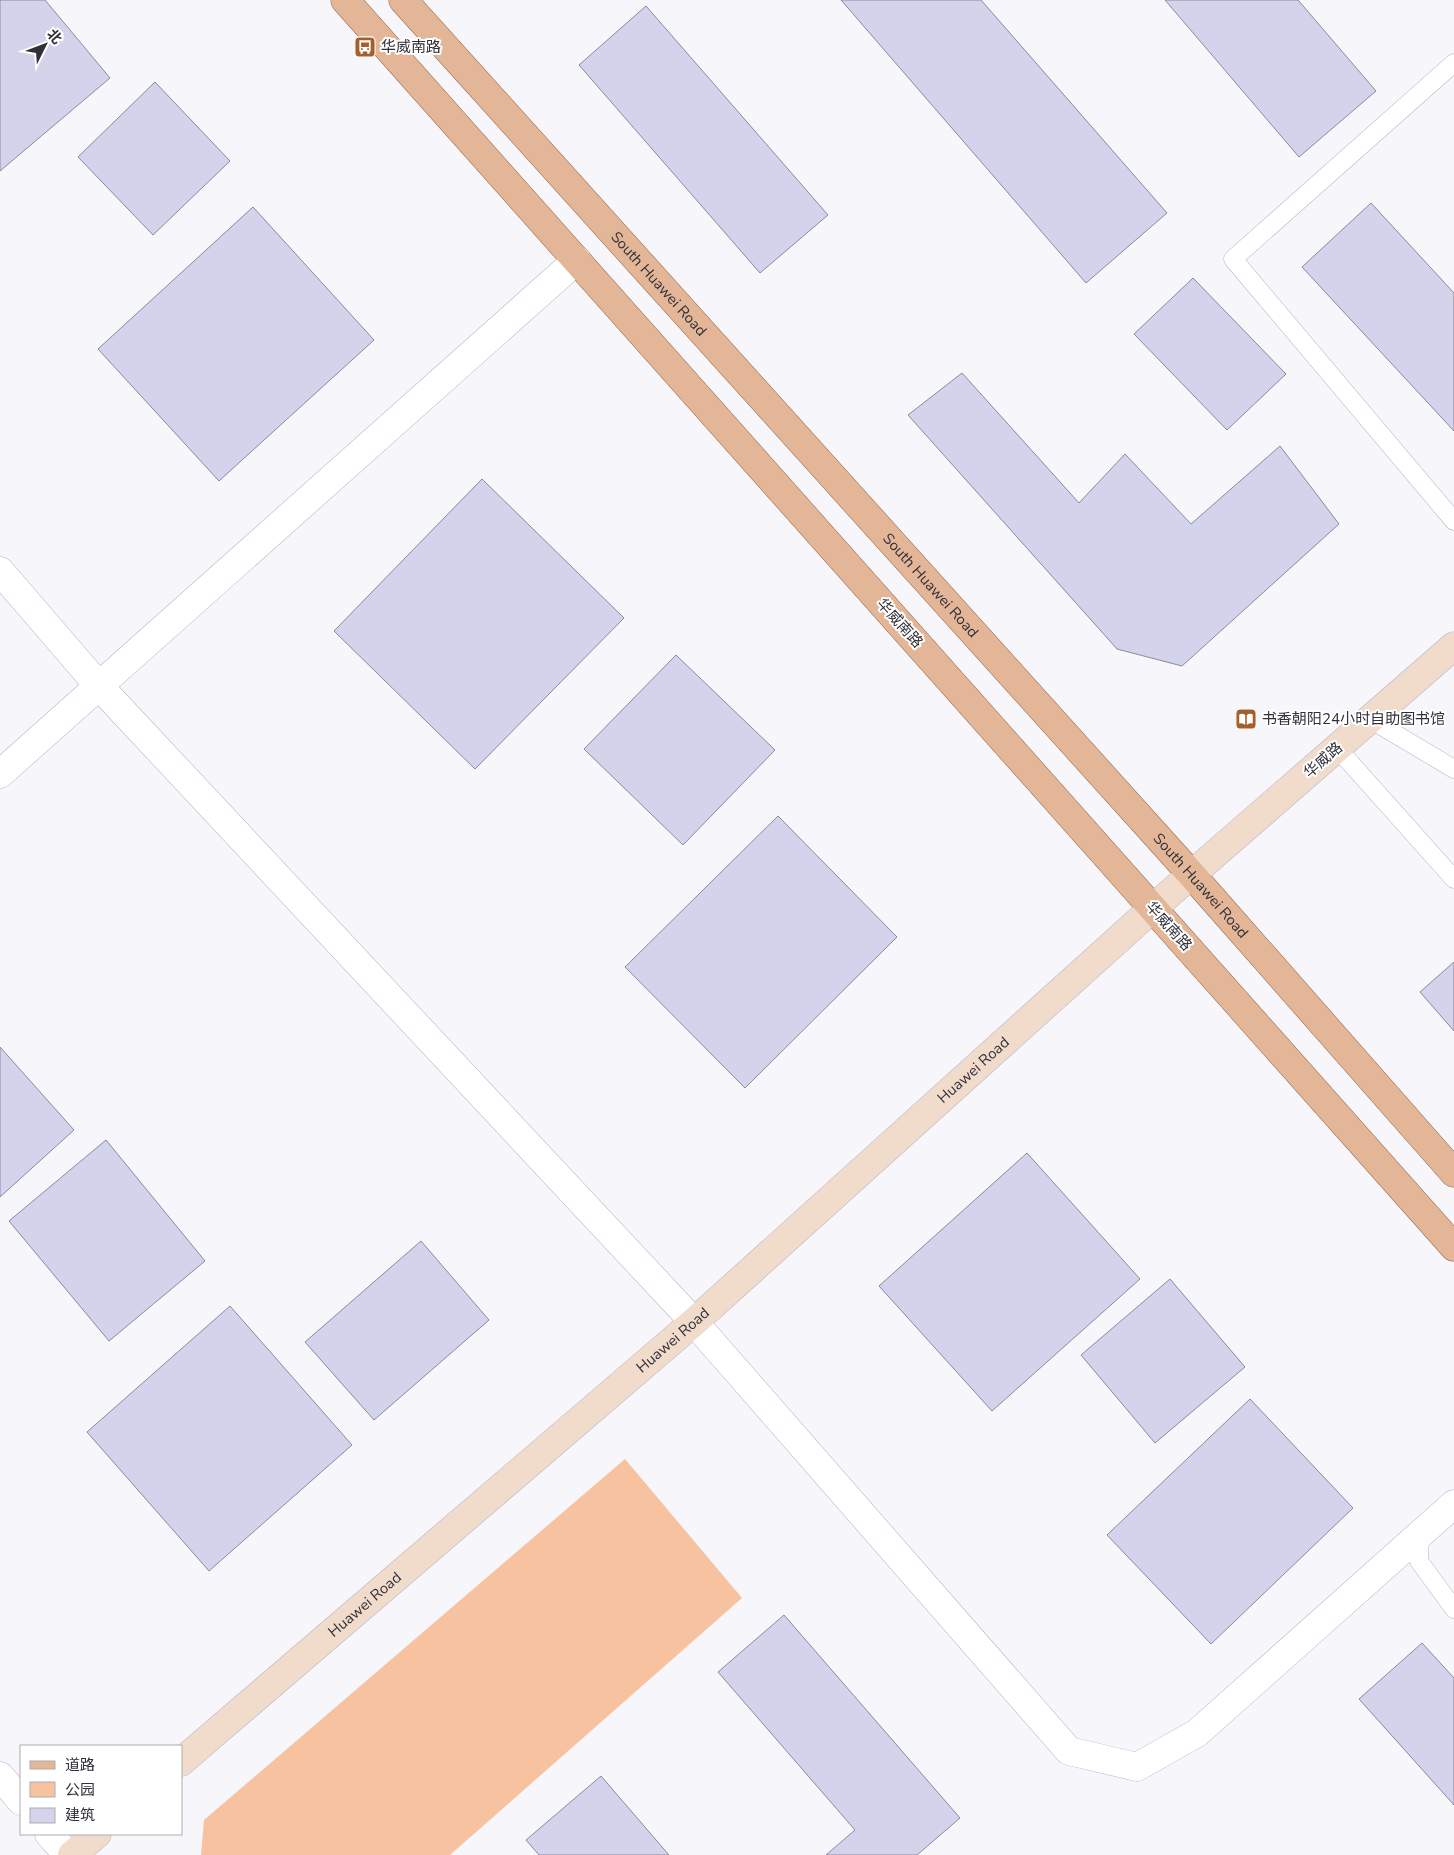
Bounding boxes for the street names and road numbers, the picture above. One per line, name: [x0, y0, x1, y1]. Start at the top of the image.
street label: South Huawei Road: [606, 227, 711, 340]
street label: South Huawei Road: [878, 529, 983, 642]
street label: 华威南路: [872, 594, 928, 652]
street label: 华威路: [1299, 738, 1347, 782]
street label: South Huawei Road: [1149, 829, 1253, 942]
street label: 华威南路: [1141, 897, 1197, 955]
street label: Huawei Road: [933, 1032, 1014, 1108]
street label: Huawei Road: [632, 1303, 714, 1377]
street label: Huawei Road: [324, 1567, 406, 1641]

